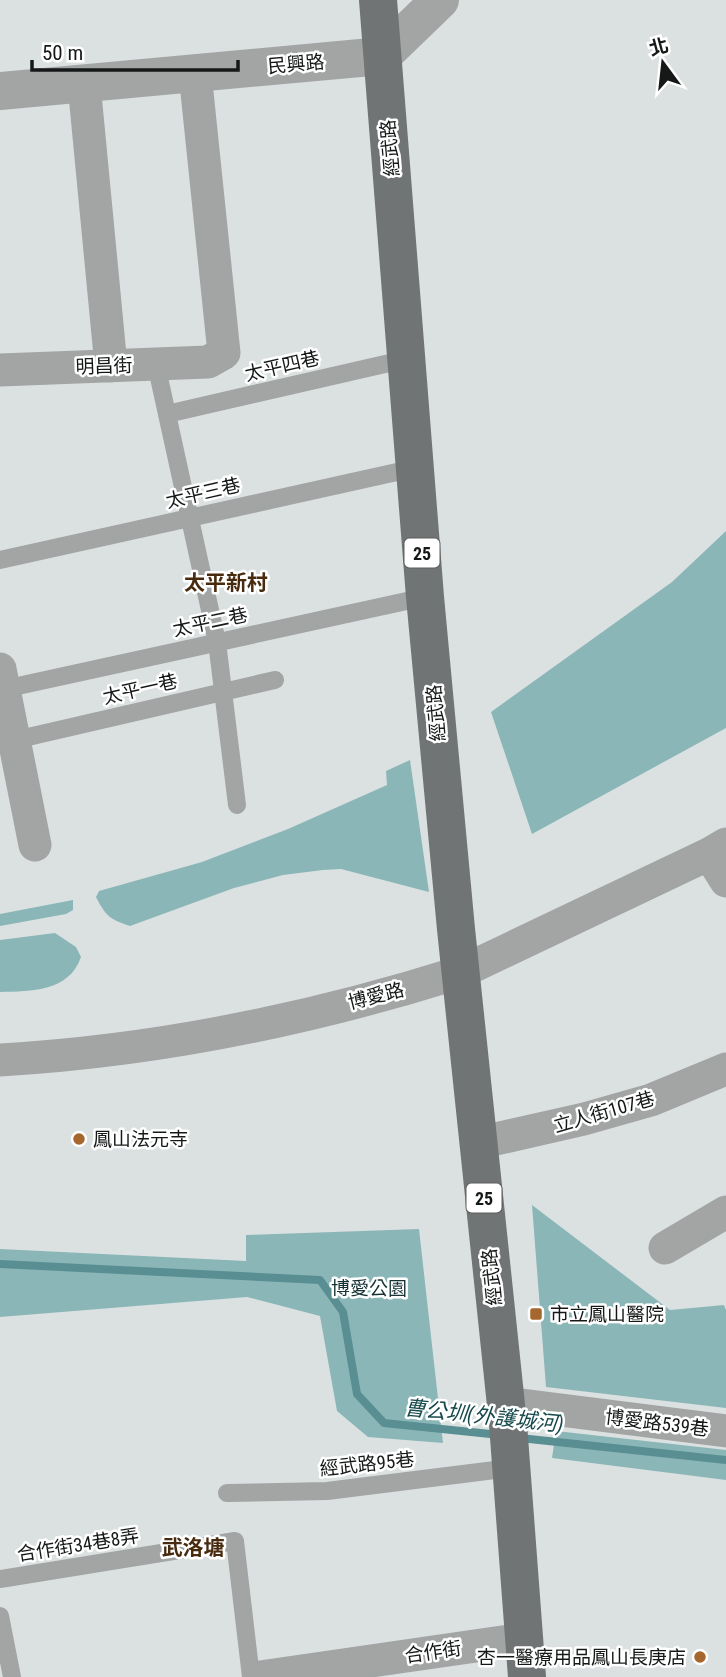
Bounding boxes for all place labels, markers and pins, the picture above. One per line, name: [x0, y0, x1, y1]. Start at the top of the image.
place label: 鳳山法元寺: [93, 1128, 188, 1151]
marker: 鳳山法元寺: [71, 1131, 87, 1147]
place label: 市立鳳山醫院: [550, 1303, 664, 1326]
marker: 市立鳳山醫院: [528, 1306, 544, 1322]
place label: 杏一醫療用品鳳山長庚店: [477, 1646, 686, 1669]
marker: 杏一醫療用品鳳山長庚店: [692, 1649, 708, 1665]

